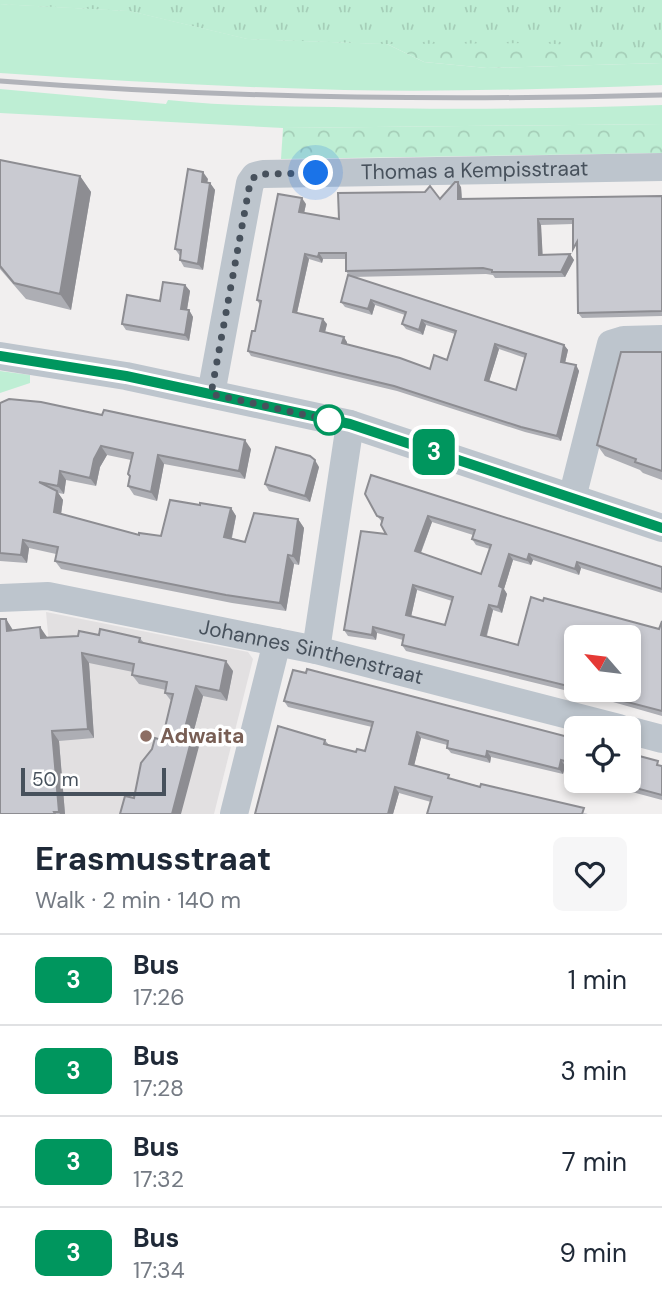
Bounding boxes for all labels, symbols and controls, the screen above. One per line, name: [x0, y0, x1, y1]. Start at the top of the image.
street label: Thomas a Kempisstraat: [361, 154, 589, 186]
your location: [298, 155, 333, 190]
unlabelled marker: [314, 405, 344, 435]
line badge: 3: [411, 429, 457, 475]
text: 3: [427, 436, 441, 467]
street label: Johannes Sinthenstraat: [197, 613, 426, 691]
north arrow: [564, 625, 640, 702]
map controls: [564, 625, 641, 793]
button: locate: [564, 716, 641, 793]
place label: Adwaita: [160, 722, 244, 750]
marker: Adwaita: [138, 728, 154, 744]
scale bar: [21, 765, 166, 797]
text: 50 m: [32, 767, 79, 792]
text: Erasmusstraat: [35, 837, 271, 880]
button: heart: [553, 837, 627, 911]
text: Walk · 2 min · 140 m: [35, 885, 241, 915]
text: Bus: [133, 948, 179, 982]
text: 1 min: [568, 963, 627, 997]
text: 3: [66, 964, 81, 995]
text: 17:26: [133, 982, 185, 1012]
text: Bus: [133, 1039, 179, 1073]
text: 3 min: [560, 1054, 627, 1088]
text: 3: [66, 1055, 81, 1086]
text: 17:28: [133, 1073, 184, 1103]
text: Bus: [133, 1130, 179, 1164]
text: 7 min: [562, 1145, 627, 1179]
text: 3: [66, 1146, 81, 1177]
text: 17:32: [133, 1164, 184, 1194]
text: Bus: [133, 1221, 179, 1255]
text: 9 min: [559, 1236, 627, 1270]
text: 3: [66, 1237, 81, 1268]
text: 17:34: [133, 1255, 185, 1285]

